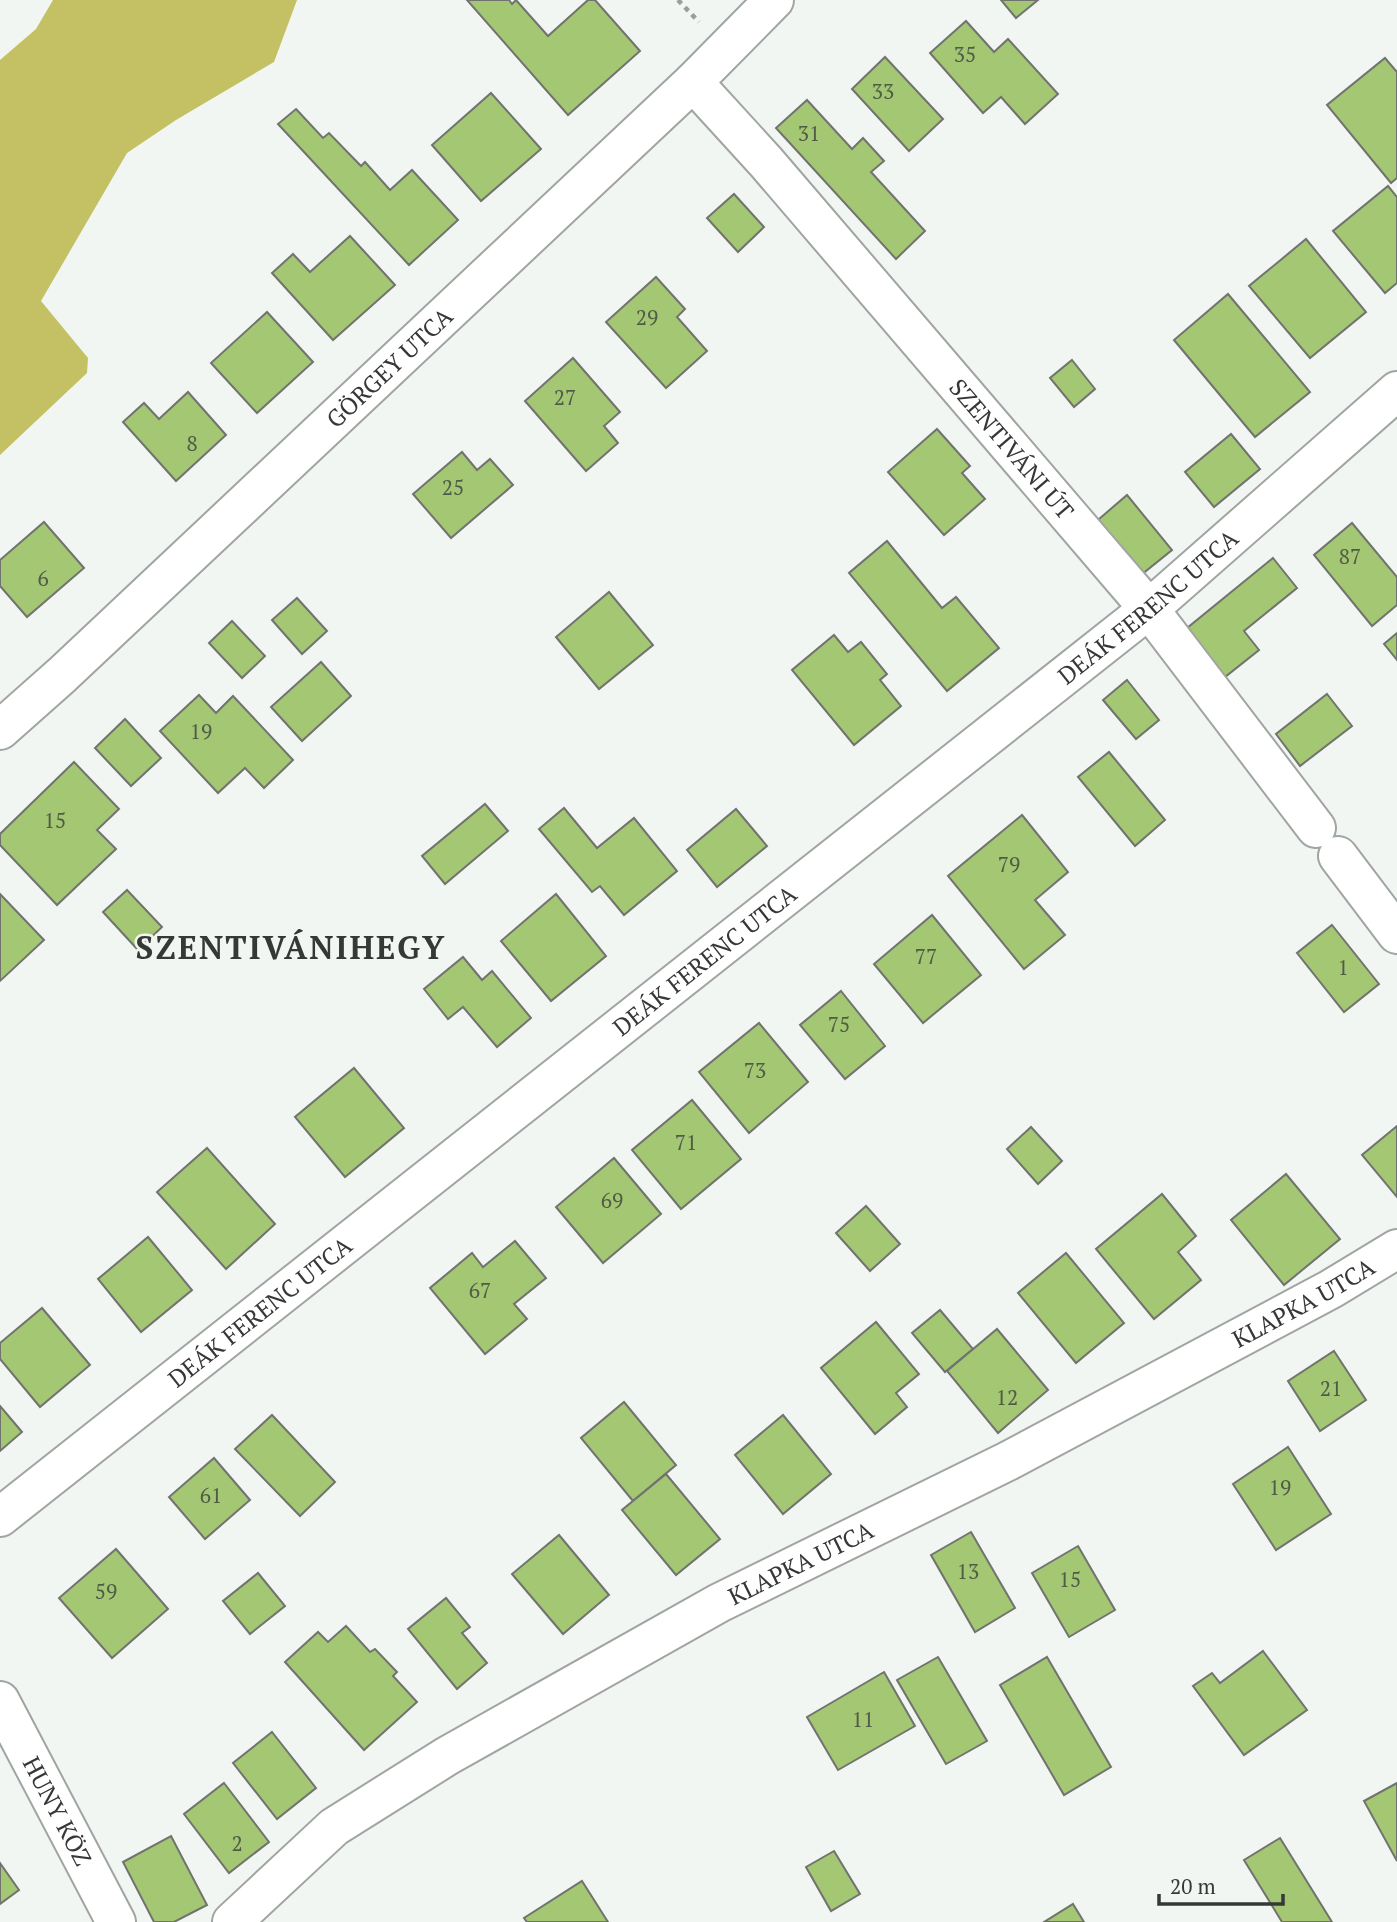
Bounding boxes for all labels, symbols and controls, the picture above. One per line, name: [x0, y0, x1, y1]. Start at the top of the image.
house number: 35: [954, 40, 976, 68]
house number: 33: [872, 77, 894, 105]
house number: 31: [798, 119, 820, 147]
street label: GÖRGEY UTCA: [319, 300, 460, 435]
house number: 29: [636, 303, 658, 331]
street label: SZENTIVÁNI ÚT: [942, 372, 1081, 526]
house number: 27: [554, 383, 576, 411]
house number: 8: [186, 429, 198, 457]
house number: 25: [442, 473, 464, 501]
street label: DEÁK FERENC UTCA: [1051, 522, 1245, 691]
house number: 87: [1339, 542, 1361, 570]
house number: 6: [37, 564, 49, 592]
house number: 19: [190, 717, 212, 745]
house number: 15: [44, 806, 66, 834]
house number: 79: [998, 850, 1020, 878]
street label: DEÁK FERENC UTCA: [606, 877, 803, 1043]
district label: SZENTIVÁNIHEGY: [136, 926, 446, 968]
house number: 77: [915, 942, 937, 970]
house number: 1: [1337, 953, 1349, 981]
house number: 75: [828, 1010, 850, 1038]
house number: 73: [744, 1056, 766, 1084]
house number: 71: [675, 1128, 697, 1156]
house number: 69: [601, 1186, 623, 1214]
street label: DEÁK FERENC UTCA: [161, 1229, 359, 1394]
street label: KLAPKA UTCA: [1227, 1250, 1381, 1355]
house number: 67: [469, 1276, 491, 1304]
house number: 21: [1320, 1374, 1342, 1402]
house number: 12: [996, 1383, 1018, 1411]
house number: 19: [1269, 1473, 1291, 1501]
house number: 61: [200, 1481, 222, 1509]
street label: KLAPKA UTCA: [723, 1513, 879, 1612]
house number: 13: [957, 1557, 979, 1585]
house number: 15: [1059, 1565, 1081, 1593]
house number: 59: [95, 1577, 117, 1605]
house number: 11: [852, 1705, 874, 1733]
street label: HUNY KÖZ: [16, 1751, 99, 1871]
house number: 2: [231, 1829, 243, 1857]
scale bar: [1159, 1862, 1283, 1906]
text: 20 m: [1170, 1872, 1216, 1900]

